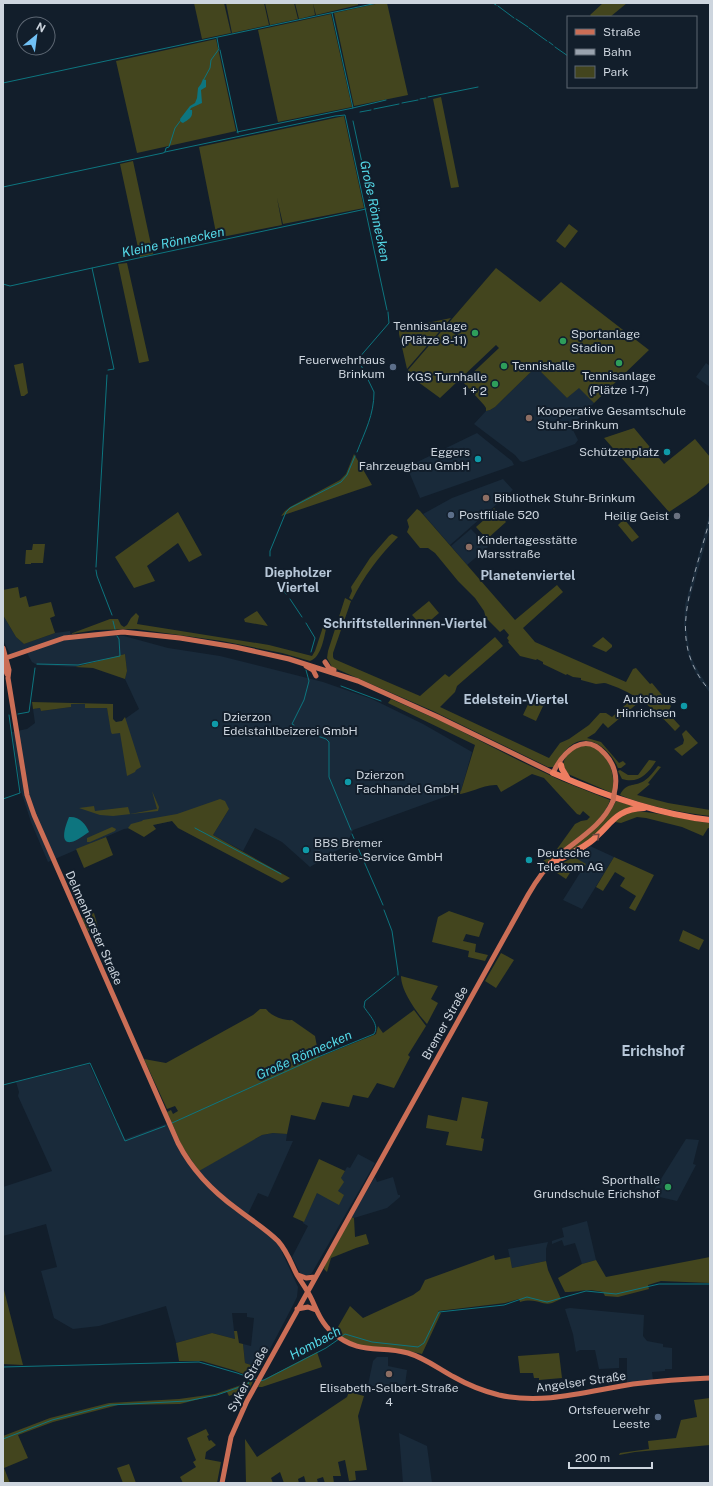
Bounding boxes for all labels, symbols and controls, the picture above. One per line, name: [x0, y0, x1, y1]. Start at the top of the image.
north arrow: [16, 16, 56, 56]
legend: [567, 16, 697, 88]
text: N: [34, 20, 48, 35]
text: Straße: [603, 25, 641, 39]
text: Bahn: [603, 45, 632, 59]
text: Park: [603, 65, 629, 79]
water label: Große Rönnecken: [357, 159, 393, 263]
water label: Kleine Rönnecken: [120, 224, 226, 260]
place label: Tennisanlage (Plätze 8-11): [393, 319, 467, 347]
place label: Sportanlage Stadion: [571, 327, 640, 355]
marker: Tennisanlage (Plätze 8-11): [470, 328, 480, 338]
marker: Sportanlage Stadion: [558, 336, 568, 346]
place label: Feuerwehrhaus Brinkum: [298, 353, 385, 381]
marker: Tennisanlage (Plätze 1-7): [614, 358, 624, 368]
place label: Tennishalle: [512, 359, 575, 373]
marker: Tennishalle: [499, 361, 509, 371]
marker: Feuerwehrhaus Brinkum: [388, 362, 398, 372]
place label: Tennisanlage (Plätze 1-7): [582, 369, 656, 397]
place label: KGS Turnhalle 1 + 2: [407, 370, 487, 398]
marker: KGS Turnhalle 1 + 2: [490, 379, 500, 389]
place label: Kooperative Gesamtschule Stuhr-Brinkum: [537, 404, 686, 432]
marker: Kooperative Gesamtschule Stuhr-Brinkum: [524, 413, 534, 423]
place label: Eggers Fahrzeugbau GmbH: [359, 445, 470, 473]
place label: Schützenplatz: [579, 445, 659, 459]
marker: Schützenplatz: [662, 447, 672, 457]
marker: Eggers Fahrzeugbau GmbH: [473, 454, 483, 464]
place label: Bibliothek Stuhr-Brinkum: [494, 491, 635, 505]
marker: Bibliothek Stuhr-Brinkum: [481, 493, 491, 503]
place label: Postfiliale 520: [459, 508, 539, 522]
place label: Heilig Geist: [604, 509, 669, 523]
marker: Postfiliale 520: [446, 510, 456, 520]
marker: Heilig Geist: [672, 511, 682, 521]
place label: Kindertagesstätte Marsstraße: [477, 533, 577, 561]
marker: Kindertagesstätte Marsstraße: [464, 542, 474, 552]
district label: Diepholzer Viertel: [264, 565, 332, 595]
district label: Planetenviertel: [480, 568, 576, 583]
district label: Schriftstellerinnen-Viertel: [323, 616, 487, 631]
district label: Edelstein-Viertel: [463, 692, 569, 707]
place label: Autohaus Hinrichsen: [616, 692, 676, 720]
marker: Autohaus Hinrichsen: [679, 701, 689, 711]
place label: Dzierzon Edelstahlbeizerei GmbH: [223, 710, 358, 738]
marker: Dzierzon Edelstahlbeizerei GmbH: [210, 719, 220, 729]
place label: Dzierzon Fachhandel GmbH: [356, 768, 459, 796]
marker: Dzierzon Fachhandel GmbH: [343, 777, 353, 787]
one-way arrow: [592, 834, 599, 841]
place label: BBS Bremer Batterie-Service GmbH: [314, 836, 443, 864]
marker: BBS Bremer Batterie-Service GmbH: [301, 845, 311, 855]
place label: Deutsche Telekom AG: [537, 846, 604, 874]
marker: Deutsche Telekom AG: [524, 855, 534, 865]
street label: Delmenhorster Straße: [62, 869, 126, 987]
street label: Bremer Straße: [419, 984, 471, 1062]
water label: Große Rönnecken: [254, 1027, 354, 1083]
district label: Erichshof: [621, 1043, 685, 1059]
place label: Sporthalle Grundschule Erichshof: [533, 1173, 660, 1201]
marker: Sporthalle Grundschule Erichshof: [663, 1182, 673, 1192]
water label: Hombach: [287, 1323, 343, 1363]
street label: Syker Straße: [225, 1343, 271, 1414]
marker: Elisabeth-Selbert-Straße 4: [384, 1369, 394, 1379]
street label: Angelser Straße: [535, 1369, 627, 1395]
place label: Elisabeth-Selbert-Straße 4: [319, 1381, 459, 1409]
place label: Ortsfeuerwehr Leeste: [568, 1403, 650, 1431]
marker: Ortsfeuerwehr Leeste: [653, 1412, 663, 1422]
scale bar: [569, 1444, 652, 1470]
text: 200 m: [575, 1451, 610, 1465]

